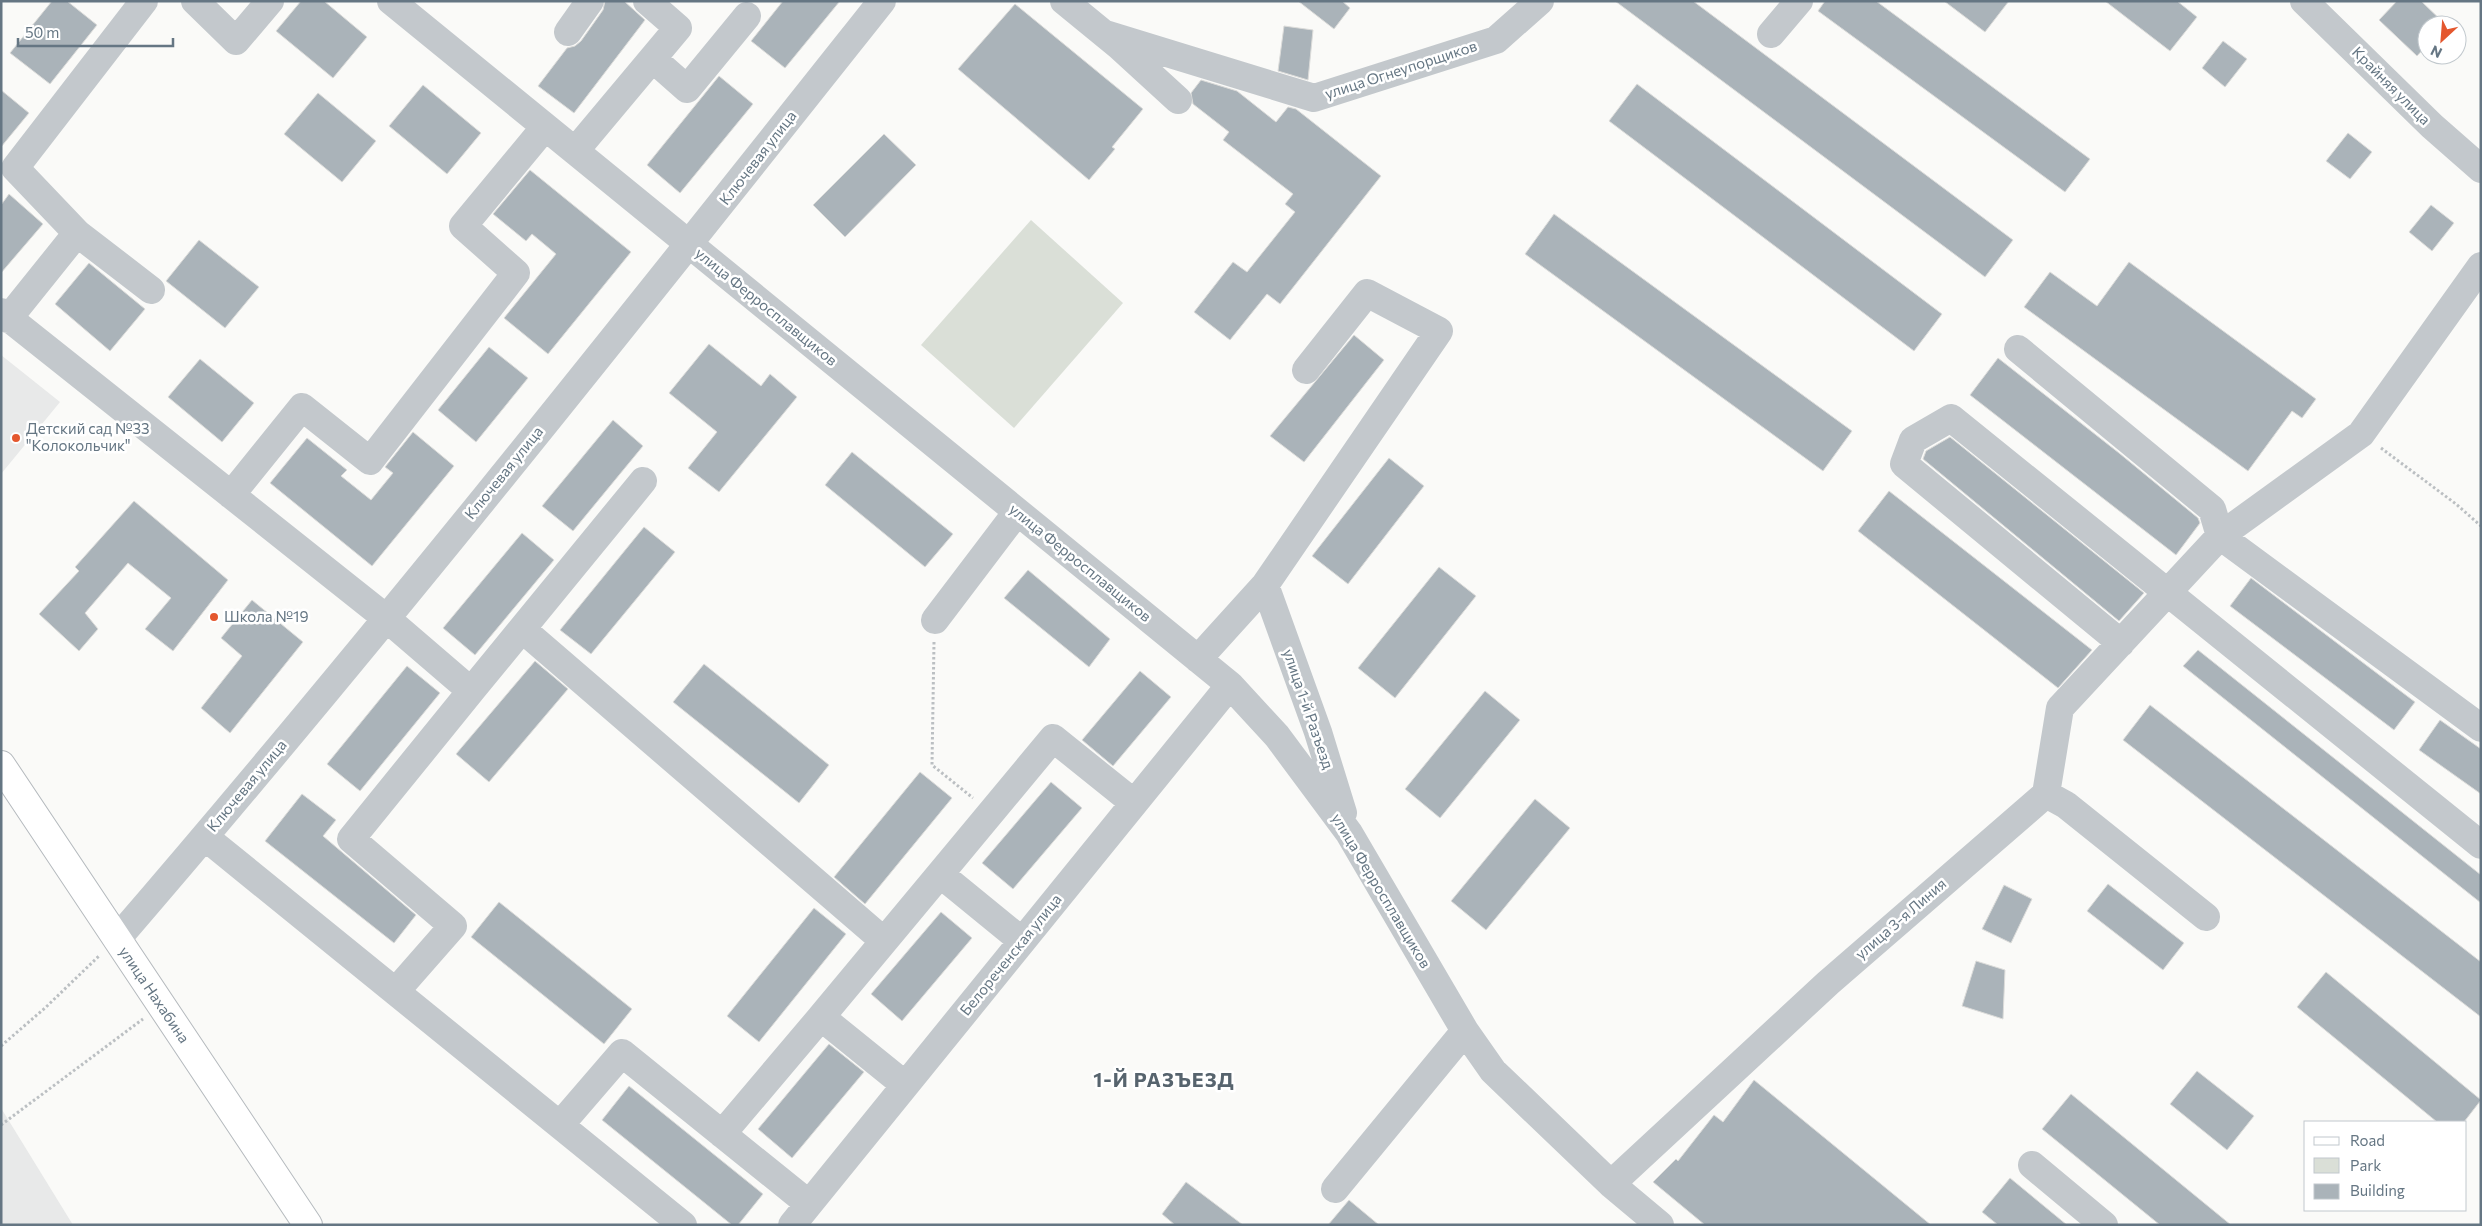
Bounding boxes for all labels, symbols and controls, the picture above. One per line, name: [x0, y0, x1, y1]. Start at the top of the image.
scale bar: [18, 15, 172, 47]
north arrow: [2417, 15, 2467, 65]
text: 50 m: [25, 23, 59, 41]
street label: улица Огнеупорщиков: [1322, 36, 1479, 102]
street label: Крайняя улица: [2349, 42, 2435, 128]
text: N: [2428, 42, 2445, 62]
street label: Ключевая улица: [715, 107, 800, 208]
street label: улица Ферросплавщиков: [692, 243, 841, 369]
place label: Детский сад №33 "Колокольчик": [26, 419, 150, 454]
street label: Ключевая улица: [460, 422, 546, 522]
marker: Детский сад №33 "Колокольчик": [10, 432, 22, 444]
street label: улица Ферросплавщиков: [1006, 499, 1155, 625]
place label: Школа №19: [224, 607, 309, 625]
marker: Школа №19: [208, 611, 220, 623]
street label: улица 1-й Разъезд: [1280, 646, 1338, 771]
street label: Ключевая улица: [203, 736, 290, 835]
street label: улица Ферросплавщиков: [1328, 810, 1435, 971]
street label: улица 3-я Линия: [1851, 874, 1949, 963]
street label: Белореченская улица: [956, 890, 1065, 1019]
street label: улица Нахабина: [116, 943, 194, 1046]
district label: 1-Й РАЗЪЕЗД: [1093, 1067, 1235, 1091]
legend: [2304, 1121, 2467, 1211]
text: Road: [2350, 1131, 2385, 1149]
text: Park: [2350, 1156, 2381, 1174]
text: Building: [2350, 1181, 2405, 1199]

